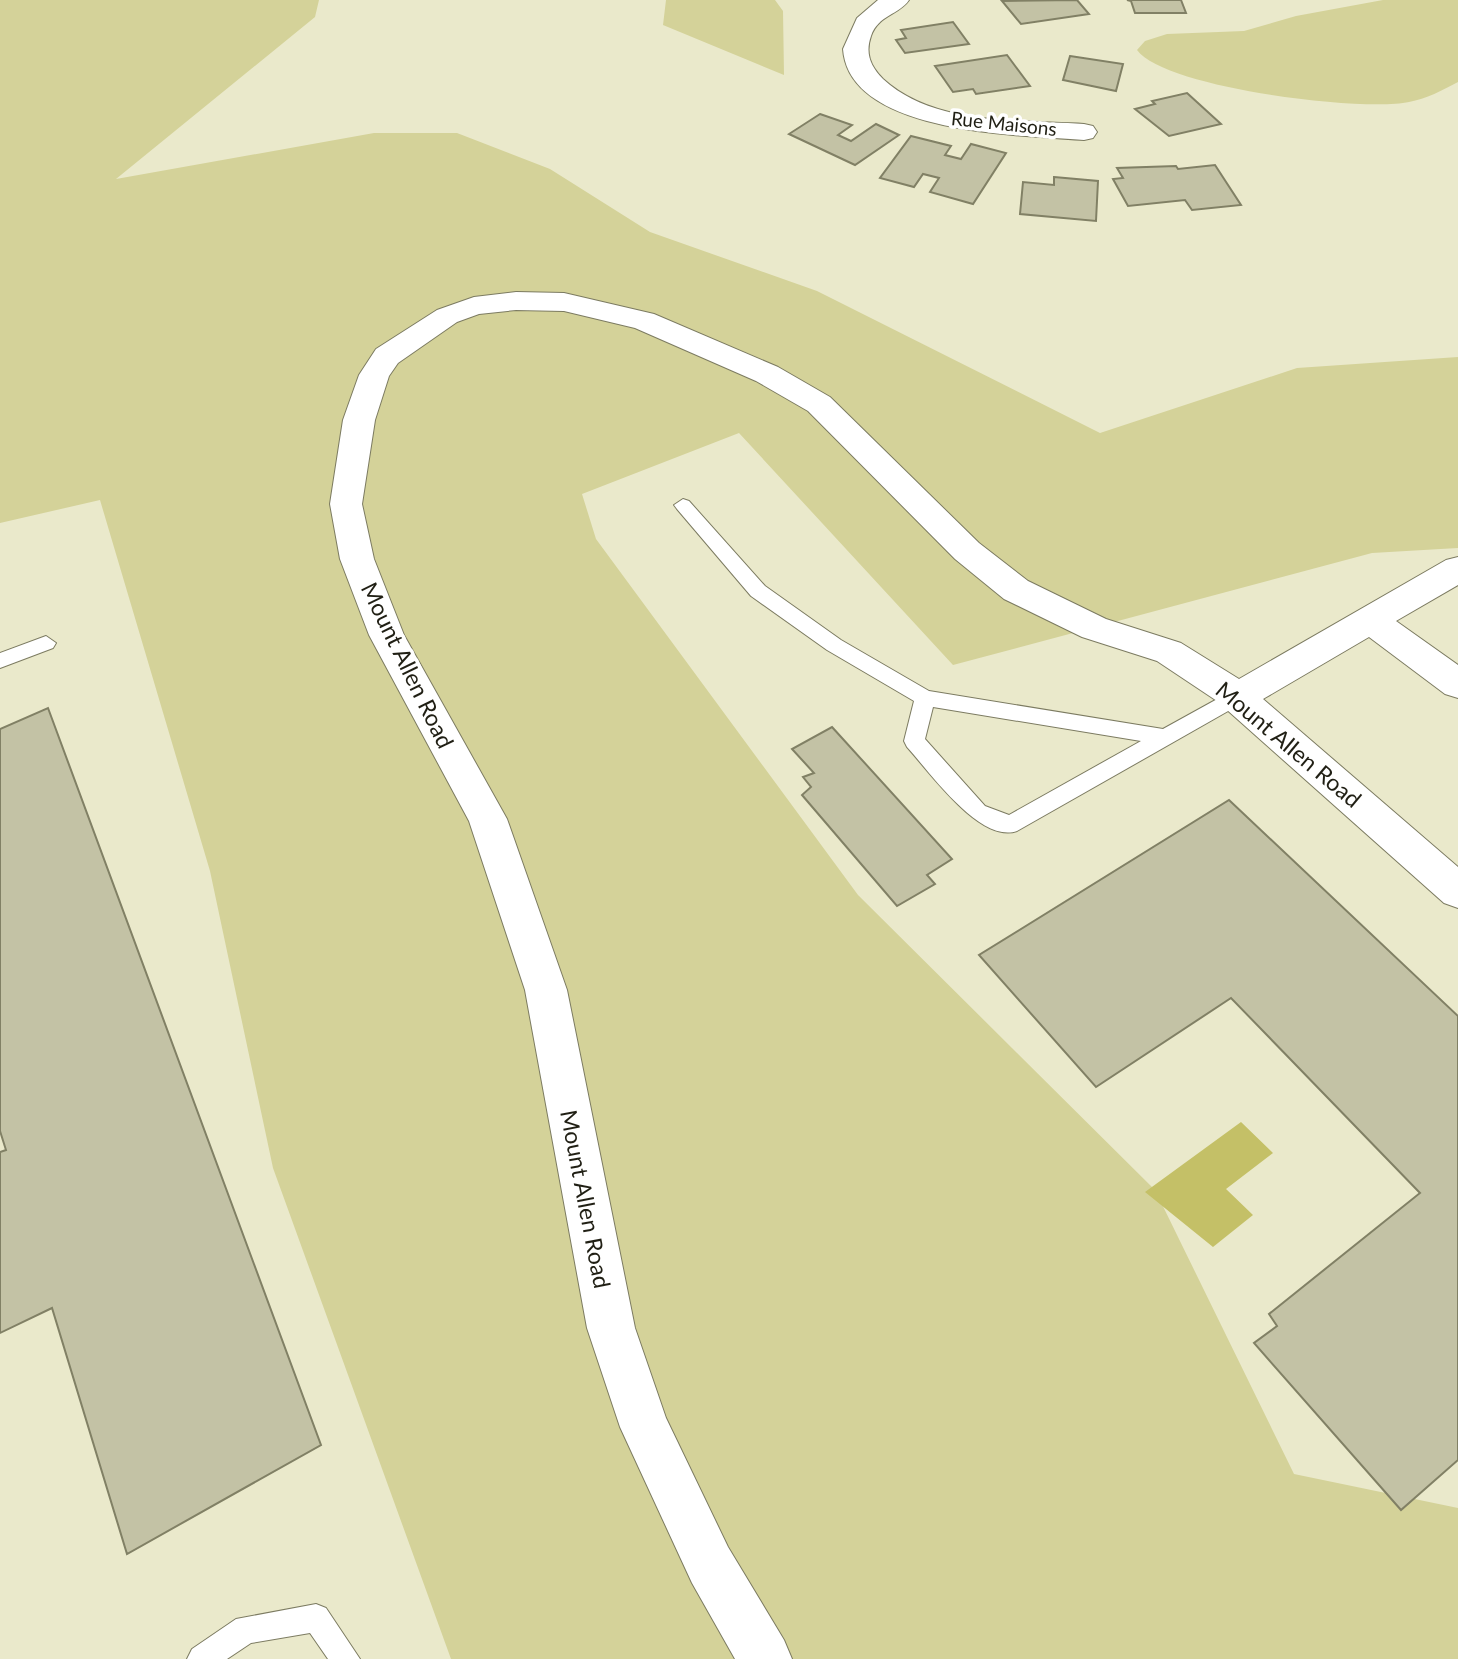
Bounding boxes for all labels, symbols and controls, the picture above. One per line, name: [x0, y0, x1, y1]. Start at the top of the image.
street label: Rue Maisons: [950, 106, 1058, 140]
street label: Mount Allen Road: [356, 577, 460, 753]
street label: Mount Allen Road: [1211, 675, 1367, 813]
street label: Mount Allen Road: [555, 1107, 617, 1291]

